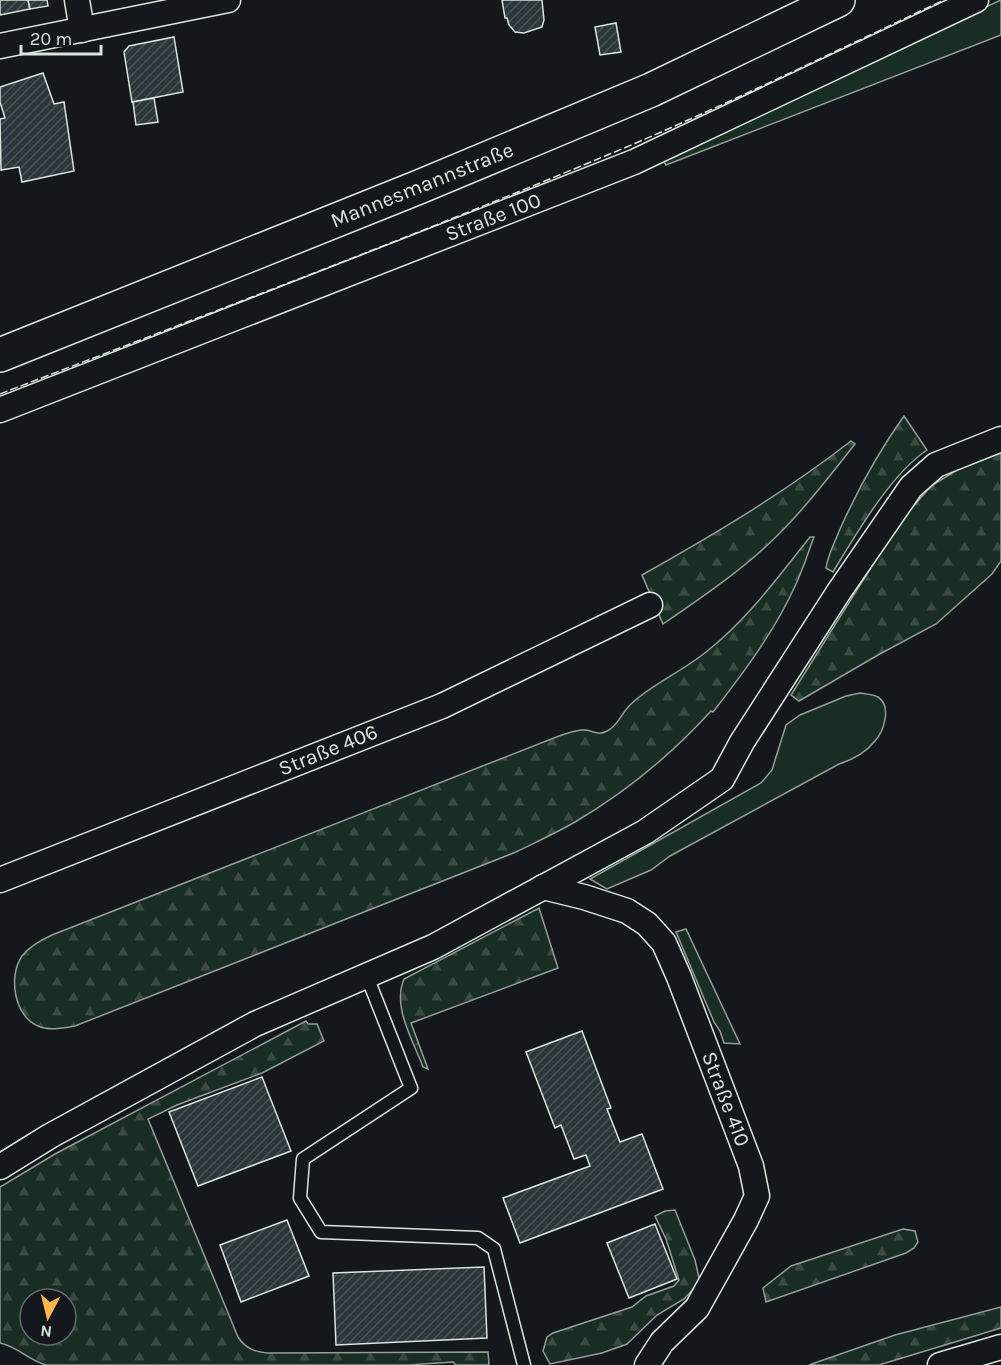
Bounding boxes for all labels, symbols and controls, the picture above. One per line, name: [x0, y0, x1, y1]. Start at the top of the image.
scale bar: [21, 18, 100, 56]
text: 20 m: [30, 28, 72, 50]
street label: Mannesmannstraße: [327, 137, 517, 233]
street label: Straße 100: [442, 188, 544, 246]
street label: Straße 406: [275, 719, 381, 781]
street label: Straße 410: [697, 1048, 755, 1150]
north arrow: [18, 1287, 78, 1347]
text: N: [39, 1321, 53, 1342]

